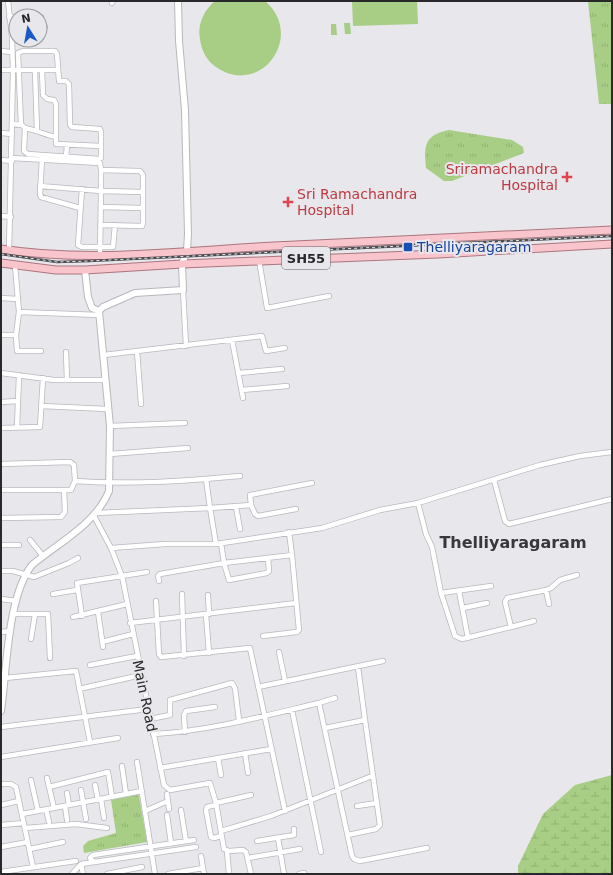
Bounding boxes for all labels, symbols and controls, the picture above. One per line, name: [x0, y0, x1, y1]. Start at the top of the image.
north arrow: [8, 8, 48, 48]
text: N: [20, 11, 32, 26]
place label: Sriramachandra Hospital: [446, 161, 558, 193]
marker: Sriramachandra Hospital: [561, 171, 573, 183]
place label: Sri Ramachandra Hospital: [297, 186, 417, 218]
marker: Sri Ramachandra Hospital: [282, 196, 294, 208]
place label: Thelliyaragaram: [416, 239, 531, 255]
marker: Thelliyaragaram: [402, 241, 414, 253]
road number: SH55: [282, 247, 330, 269]
district label: Thelliyaragaram: [439, 533, 587, 552]
street label: Main Road: [130, 659, 160, 733]

